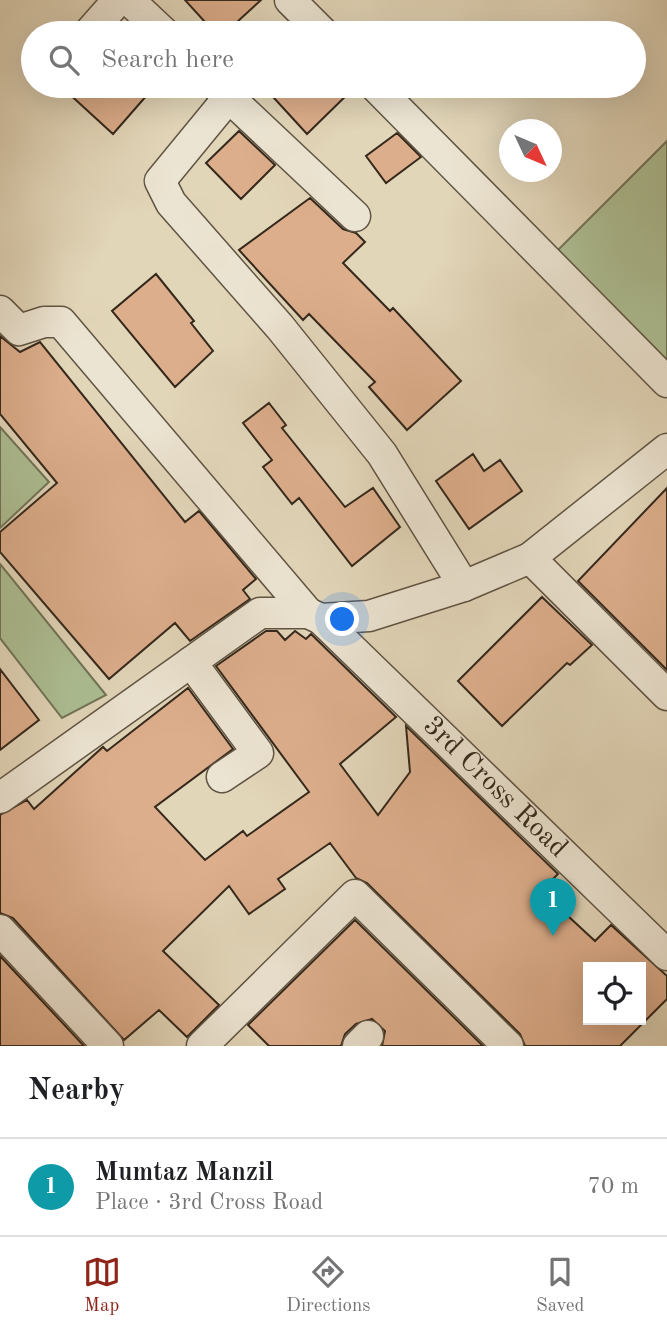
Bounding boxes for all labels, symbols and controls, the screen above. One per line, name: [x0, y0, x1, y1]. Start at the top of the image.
search box: [21, 21, 646, 98]
icon: search: [45, 41, 83, 79]
text: Search here: [101, 47, 234, 73]
north arrow: [499, 119, 562, 182]
your location: [325, 602, 359, 636]
street label: 3rd Cross Road: [417, 712, 572, 863]
pin: 1: [530, 878, 576, 936]
map controls: [583, 962, 646, 1025]
button: locate: [583, 962, 646, 1025]
text: Nearby: [28, 1076, 125, 1106]
text: Mumtaz Manzil: [95, 1160, 274, 1186]
text: 1: [44, 1175, 58, 1198]
text: 70 m: [588, 1175, 639, 1198]
text: Place · 3rd Cross Road: [95, 1191, 323, 1214]
tab: Map: [83, 1253, 121, 1318]
tab: Directions: [286, 1253, 371, 1318]
tab: Saved: [536, 1253, 584, 1318]

